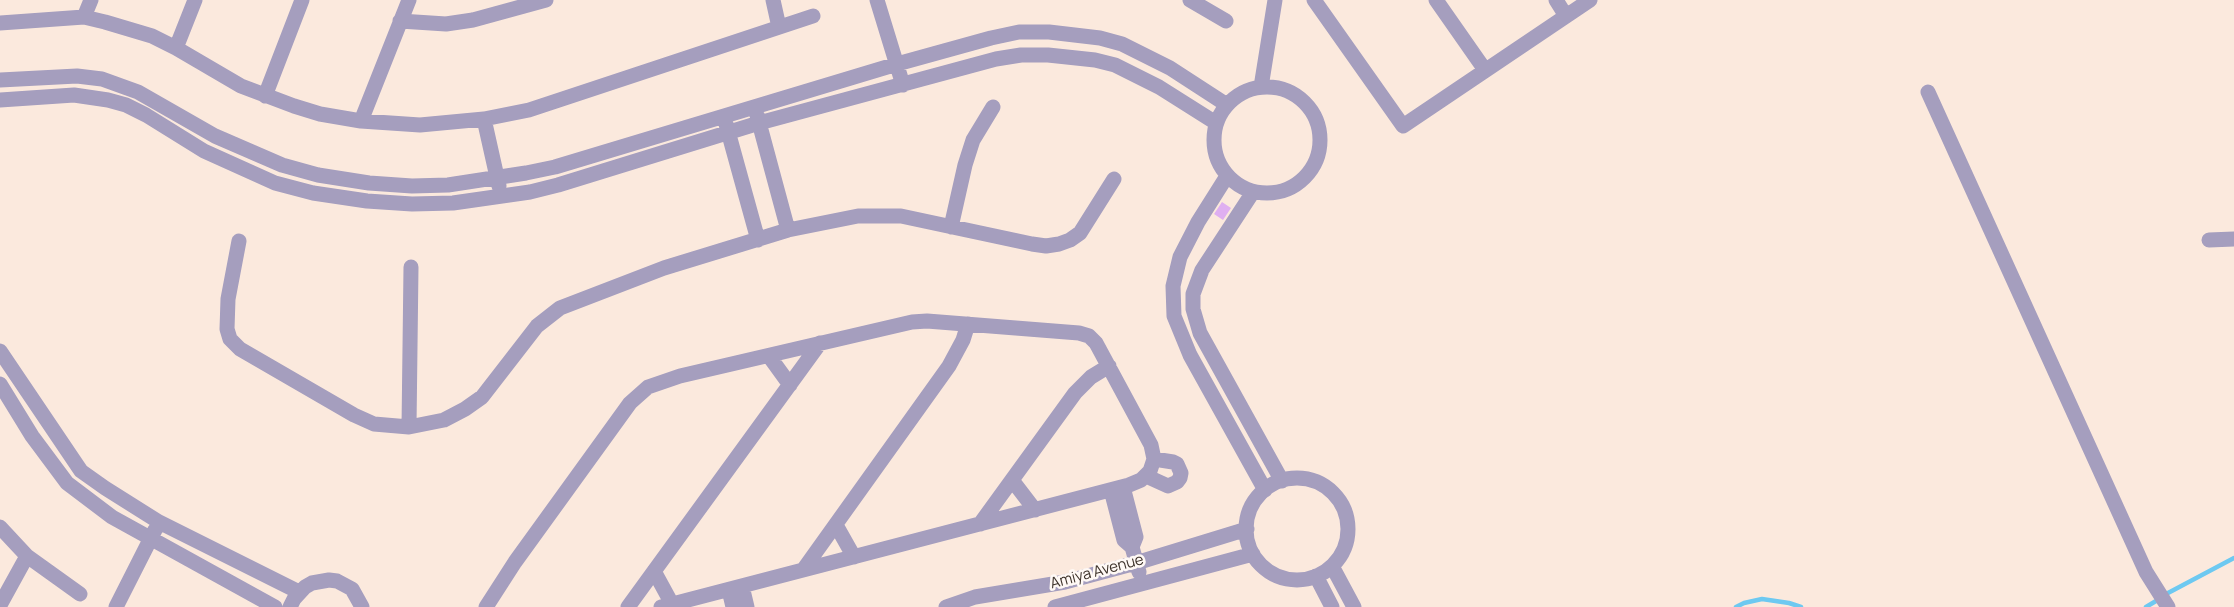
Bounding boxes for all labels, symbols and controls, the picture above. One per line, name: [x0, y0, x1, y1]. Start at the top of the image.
street label: Amiya Avenue: [1048, 551, 1146, 593]

